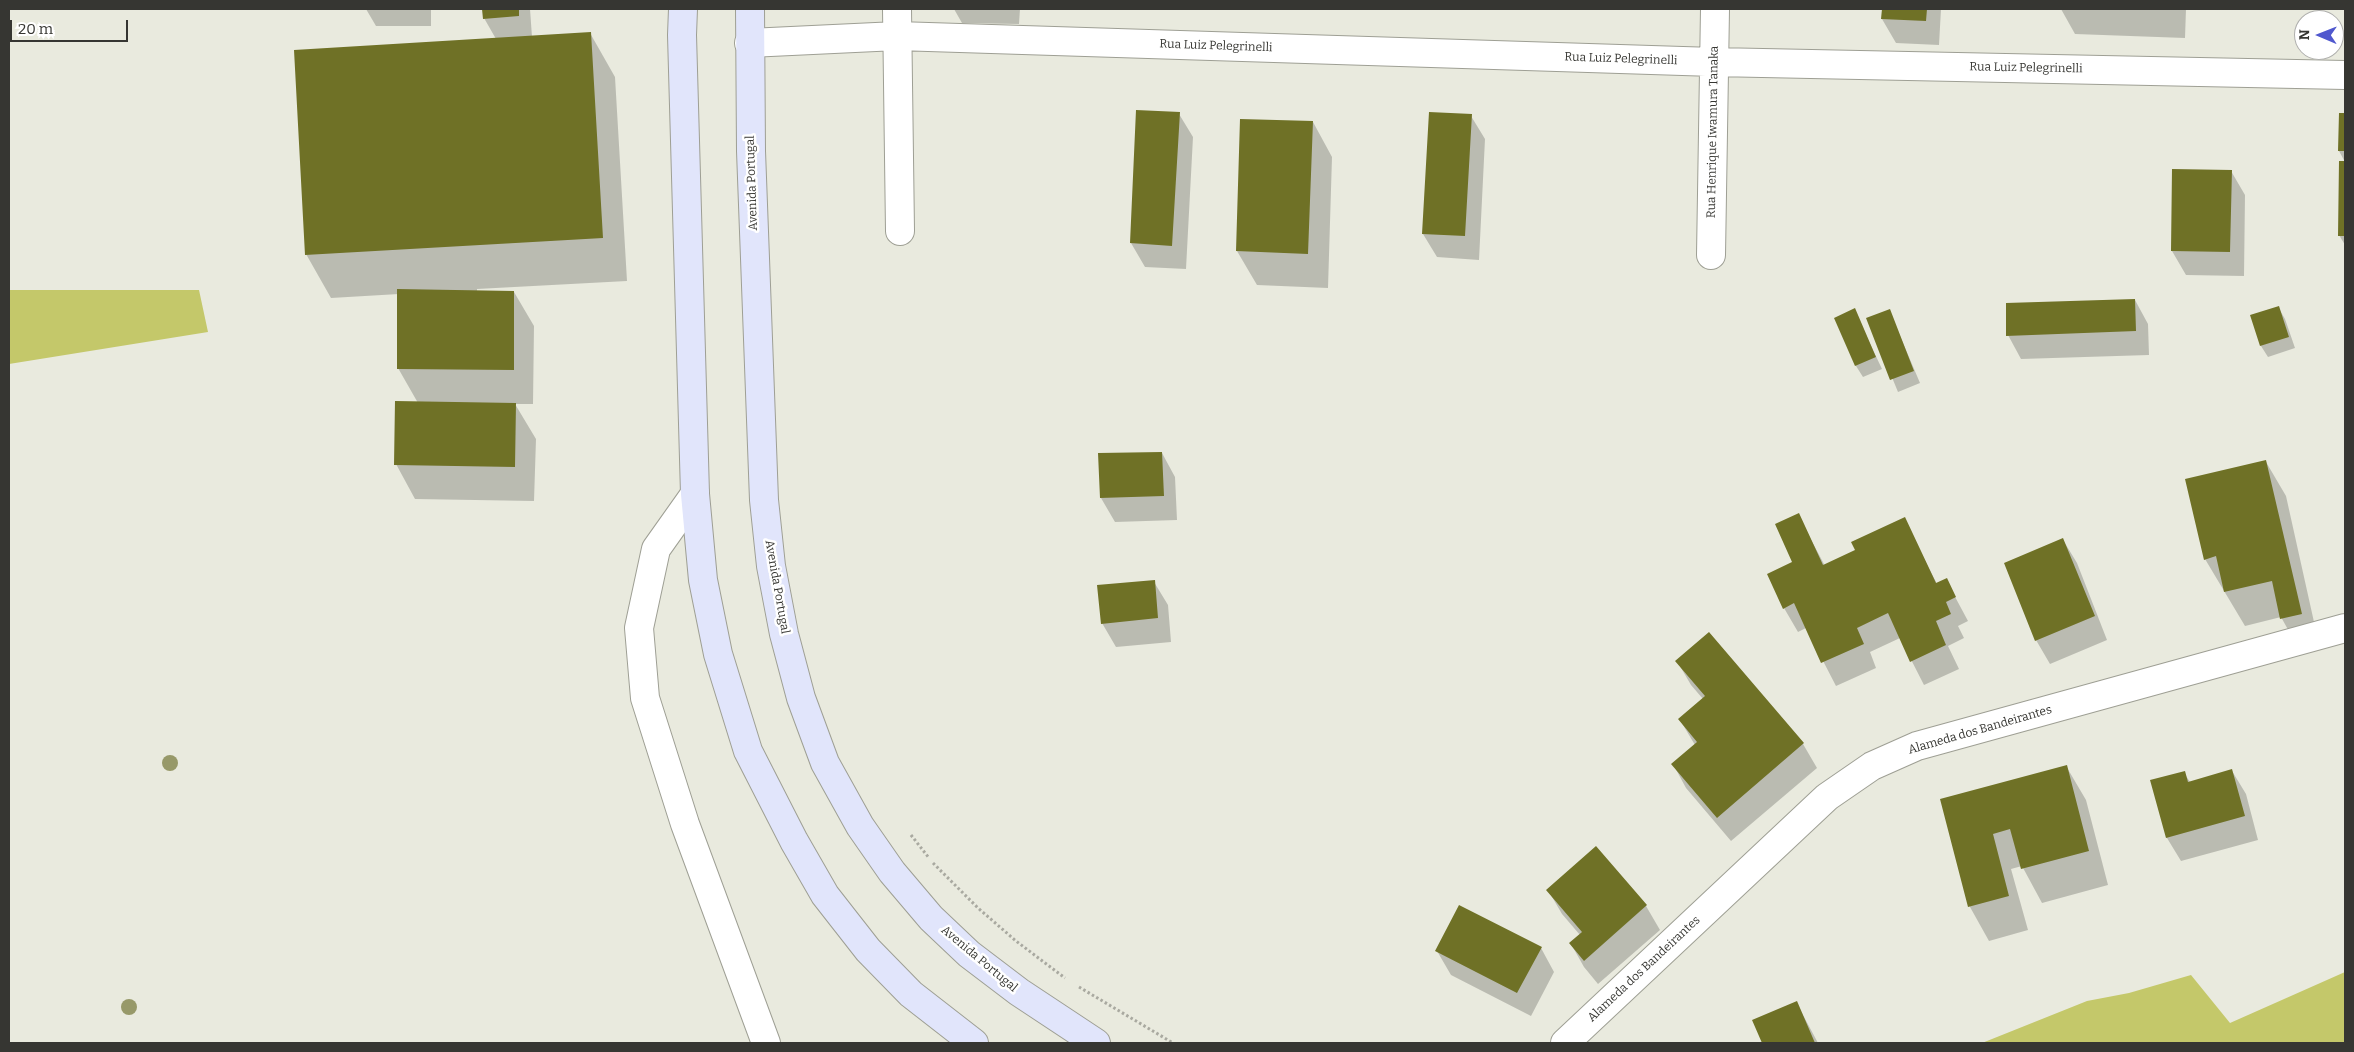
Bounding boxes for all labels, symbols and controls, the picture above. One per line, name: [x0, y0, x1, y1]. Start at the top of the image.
scale bar: [12, 10, 130, 42]
north arrow: [2294, 10, 2344, 60]
text: 20 m: [18, 20, 53, 38]
text: N: [2296, 29, 2313, 40]
street label: Rua Luiz Pelegrinelli: [1159, 37, 1273, 55]
street label: Rua Henrique Iwamura Tanaka: [1704, 46, 1722, 218]
street label: Rua Luiz Pelegrinelli: [1564, 50, 1678, 68]
street label: Rua Luiz Pelegrinelli: [1969, 60, 2083, 76]
street label: Avenida Portugal: [743, 135, 761, 231]
street label: Avenida Portugal: [762, 539, 792, 635]
street label: Alameda dos Bandeirantes: [1907, 703, 2053, 757]
street label: Alameda dos Bandeirantes: [1585, 913, 1703, 1025]
street label: Avenida Portugal: [938, 923, 1020, 995]

